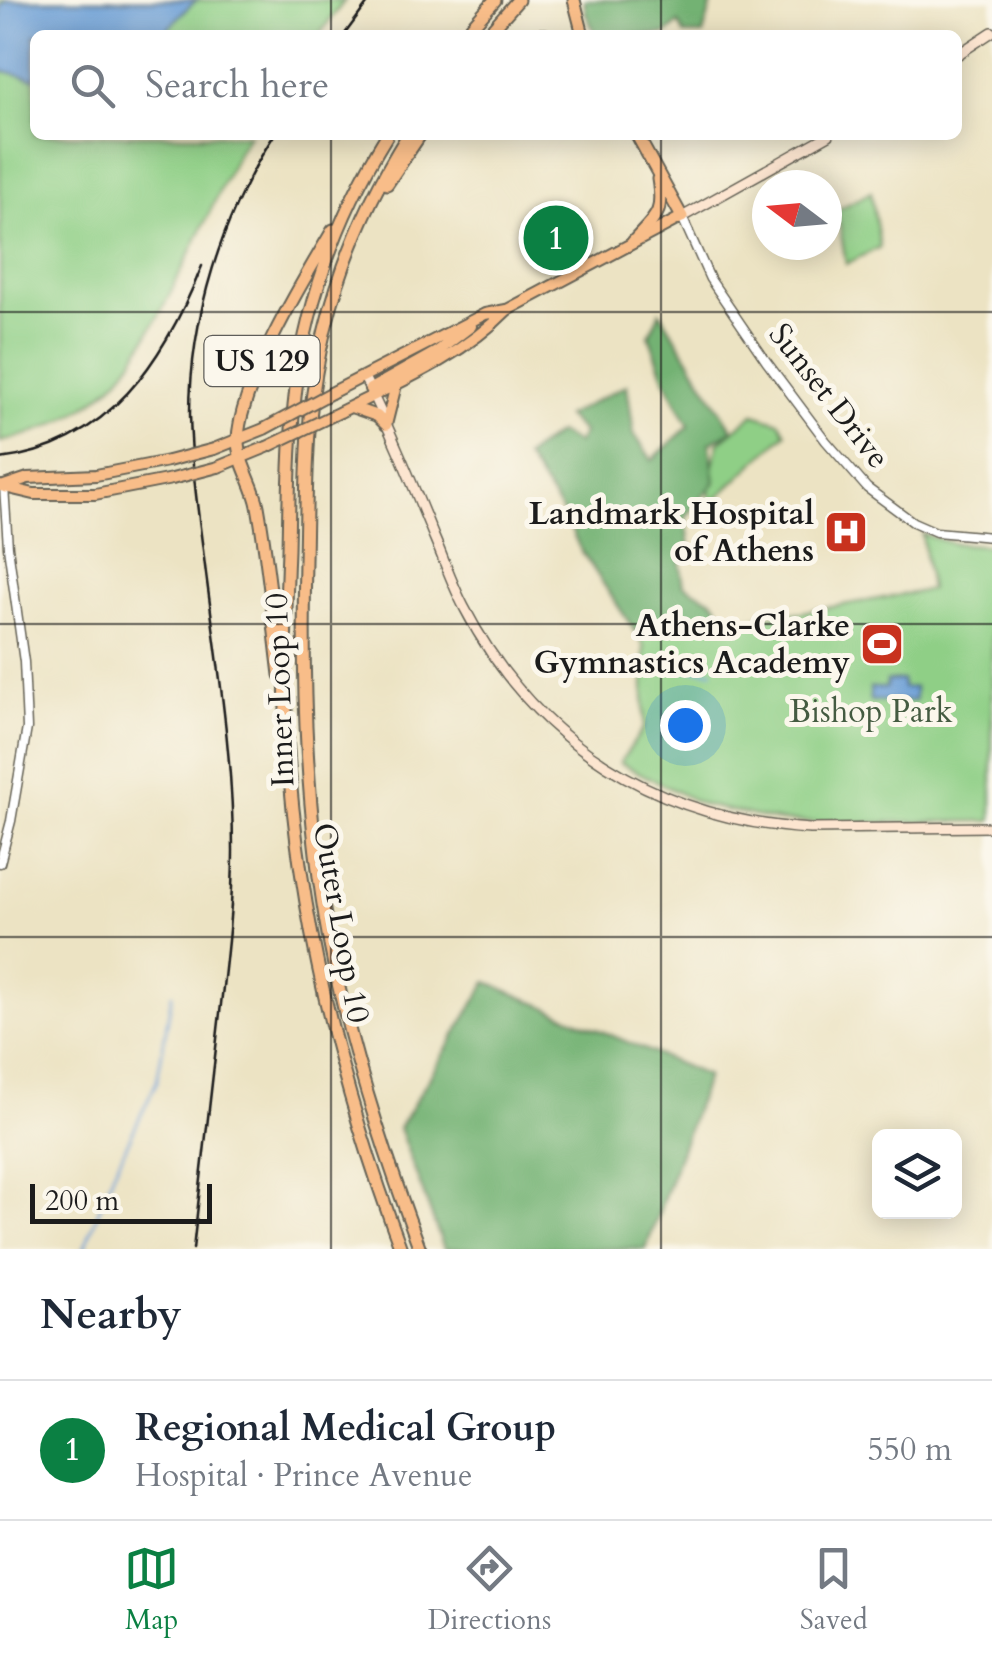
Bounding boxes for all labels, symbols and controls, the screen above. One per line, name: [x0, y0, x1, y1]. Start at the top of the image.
search box: [30, 30, 962, 140]
icon: search: [65, 58, 120, 113]
text: Search here: [145, 59, 329, 111]
north arrow: [752, 170, 842, 260]
pin: 1: [524, 200, 588, 276]
street label: Sunset Drive: [758, 314, 900, 478]
road number: US 129: [204, 336, 320, 386]
place label: Landmark Hospital of Athens: [529, 492, 814, 573]
hospital icon: Landmark Hospital of Athens: [823, 509, 869, 555]
street label: Inner Loop 10: [255, 592, 305, 788]
place label: Athens-Clarke Gymnastics Academy: [534, 604, 850, 685]
sports icon: Athens-Clarke Gymnastics Academy: [859, 621, 905, 667]
park label: Bishop Park: [789, 690, 953, 734]
your location: [660, 700, 711, 751]
street label: Outer Loop 10: [302, 819, 380, 1027]
map controls: [872, 1129, 962, 1219]
button: layers: [872, 1129, 962, 1219]
scale bar: [30, 1179, 212, 1224]
text: 200 m: [45, 1182, 119, 1220]
text: Nearby: [40, 1286, 182, 1343]
text: Regional Medical Group: [135, 1402, 556, 1454]
text: 1: [64, 1428, 81, 1472]
text: 550 m: [867, 1428, 952, 1472]
text: Hospital · Prince Avenue: [135, 1454, 472, 1498]
tab: Map: [124, 1541, 179, 1639]
tab: Directions: [428, 1541, 551, 1639]
tab: Saved: [800, 1541, 868, 1639]

